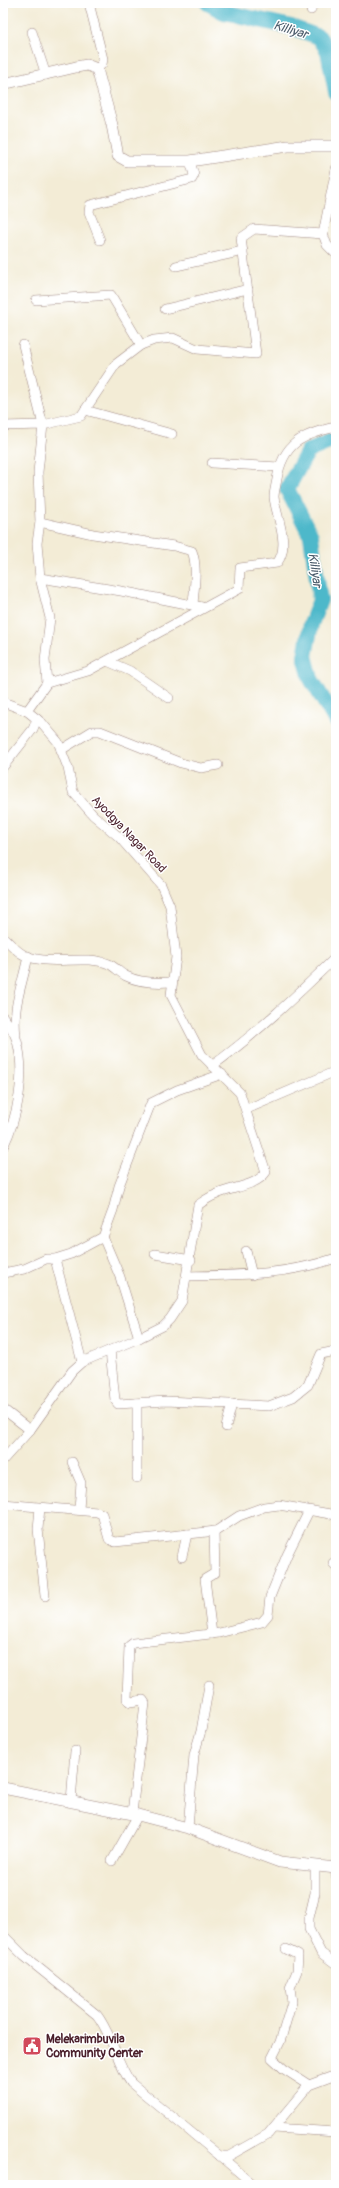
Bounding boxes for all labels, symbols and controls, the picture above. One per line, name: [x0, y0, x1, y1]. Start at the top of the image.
water label: Killiyar: [272, 17, 312, 43]
water label: Killiyar: [305, 552, 326, 591]
street label: Ayodgya Nagar Road: [88, 793, 169, 876]
place label: Melekarimbuvila Community Center: [46, 2032, 144, 2061]
public building icon: Melekarimbuvila Community Center: [21, 2035, 43, 2057]

